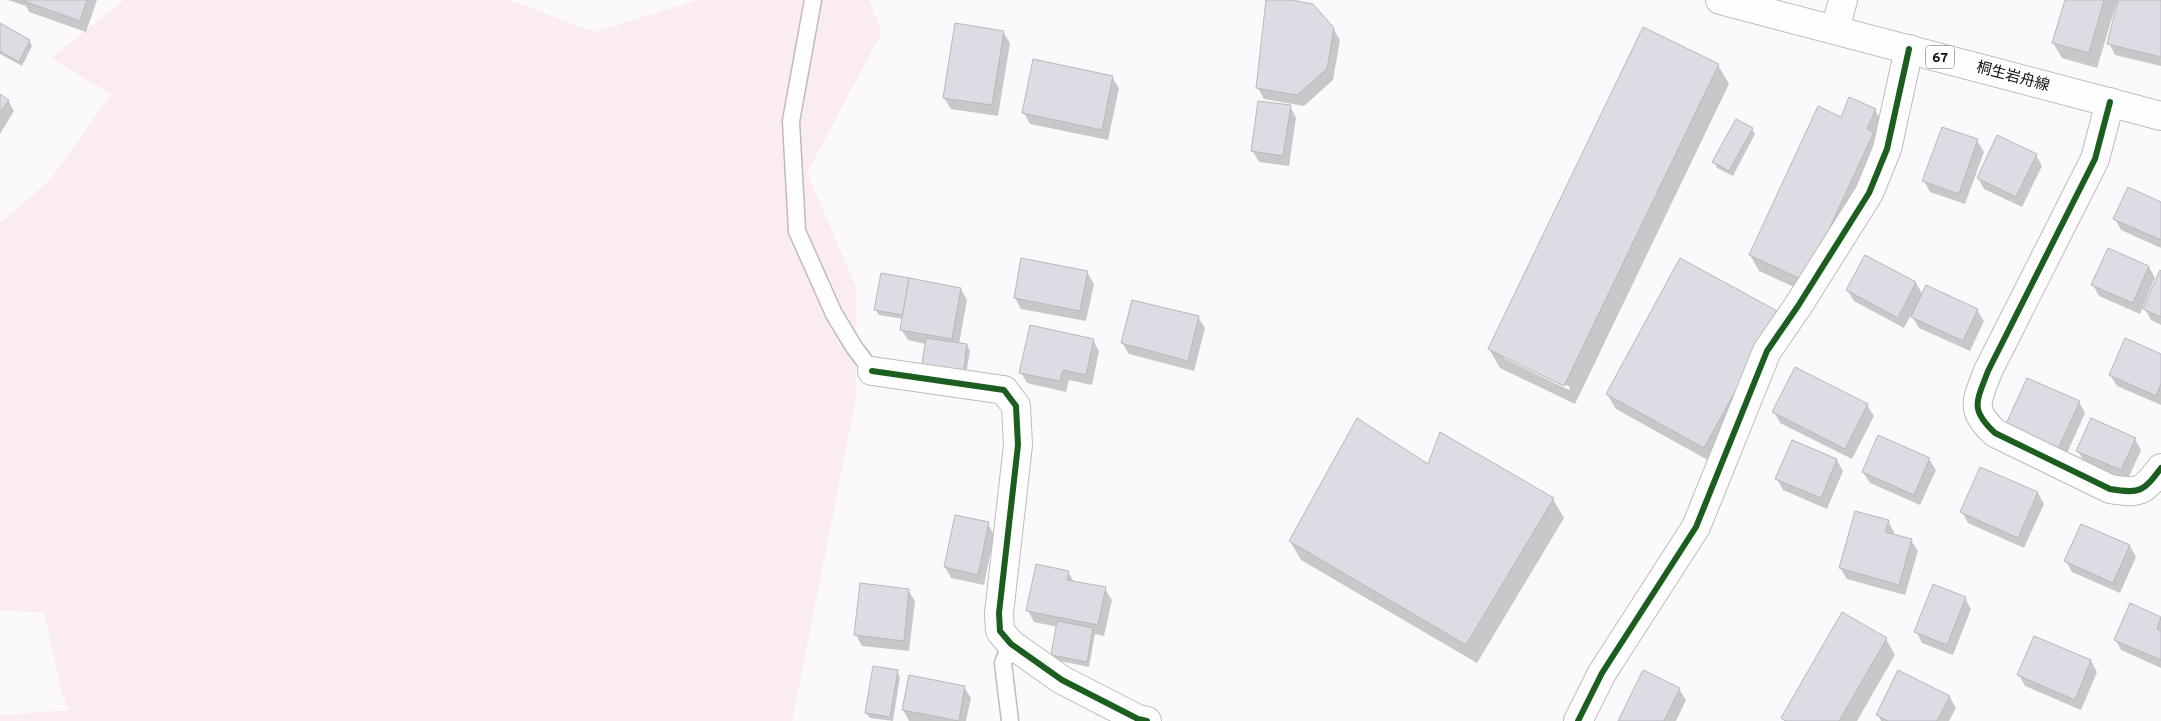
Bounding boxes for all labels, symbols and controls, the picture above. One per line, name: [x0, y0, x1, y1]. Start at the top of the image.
road number: 67: [1926, 46, 1954, 68]
street label: 桐生岩舟線: [1974, 59, 2051, 96]

